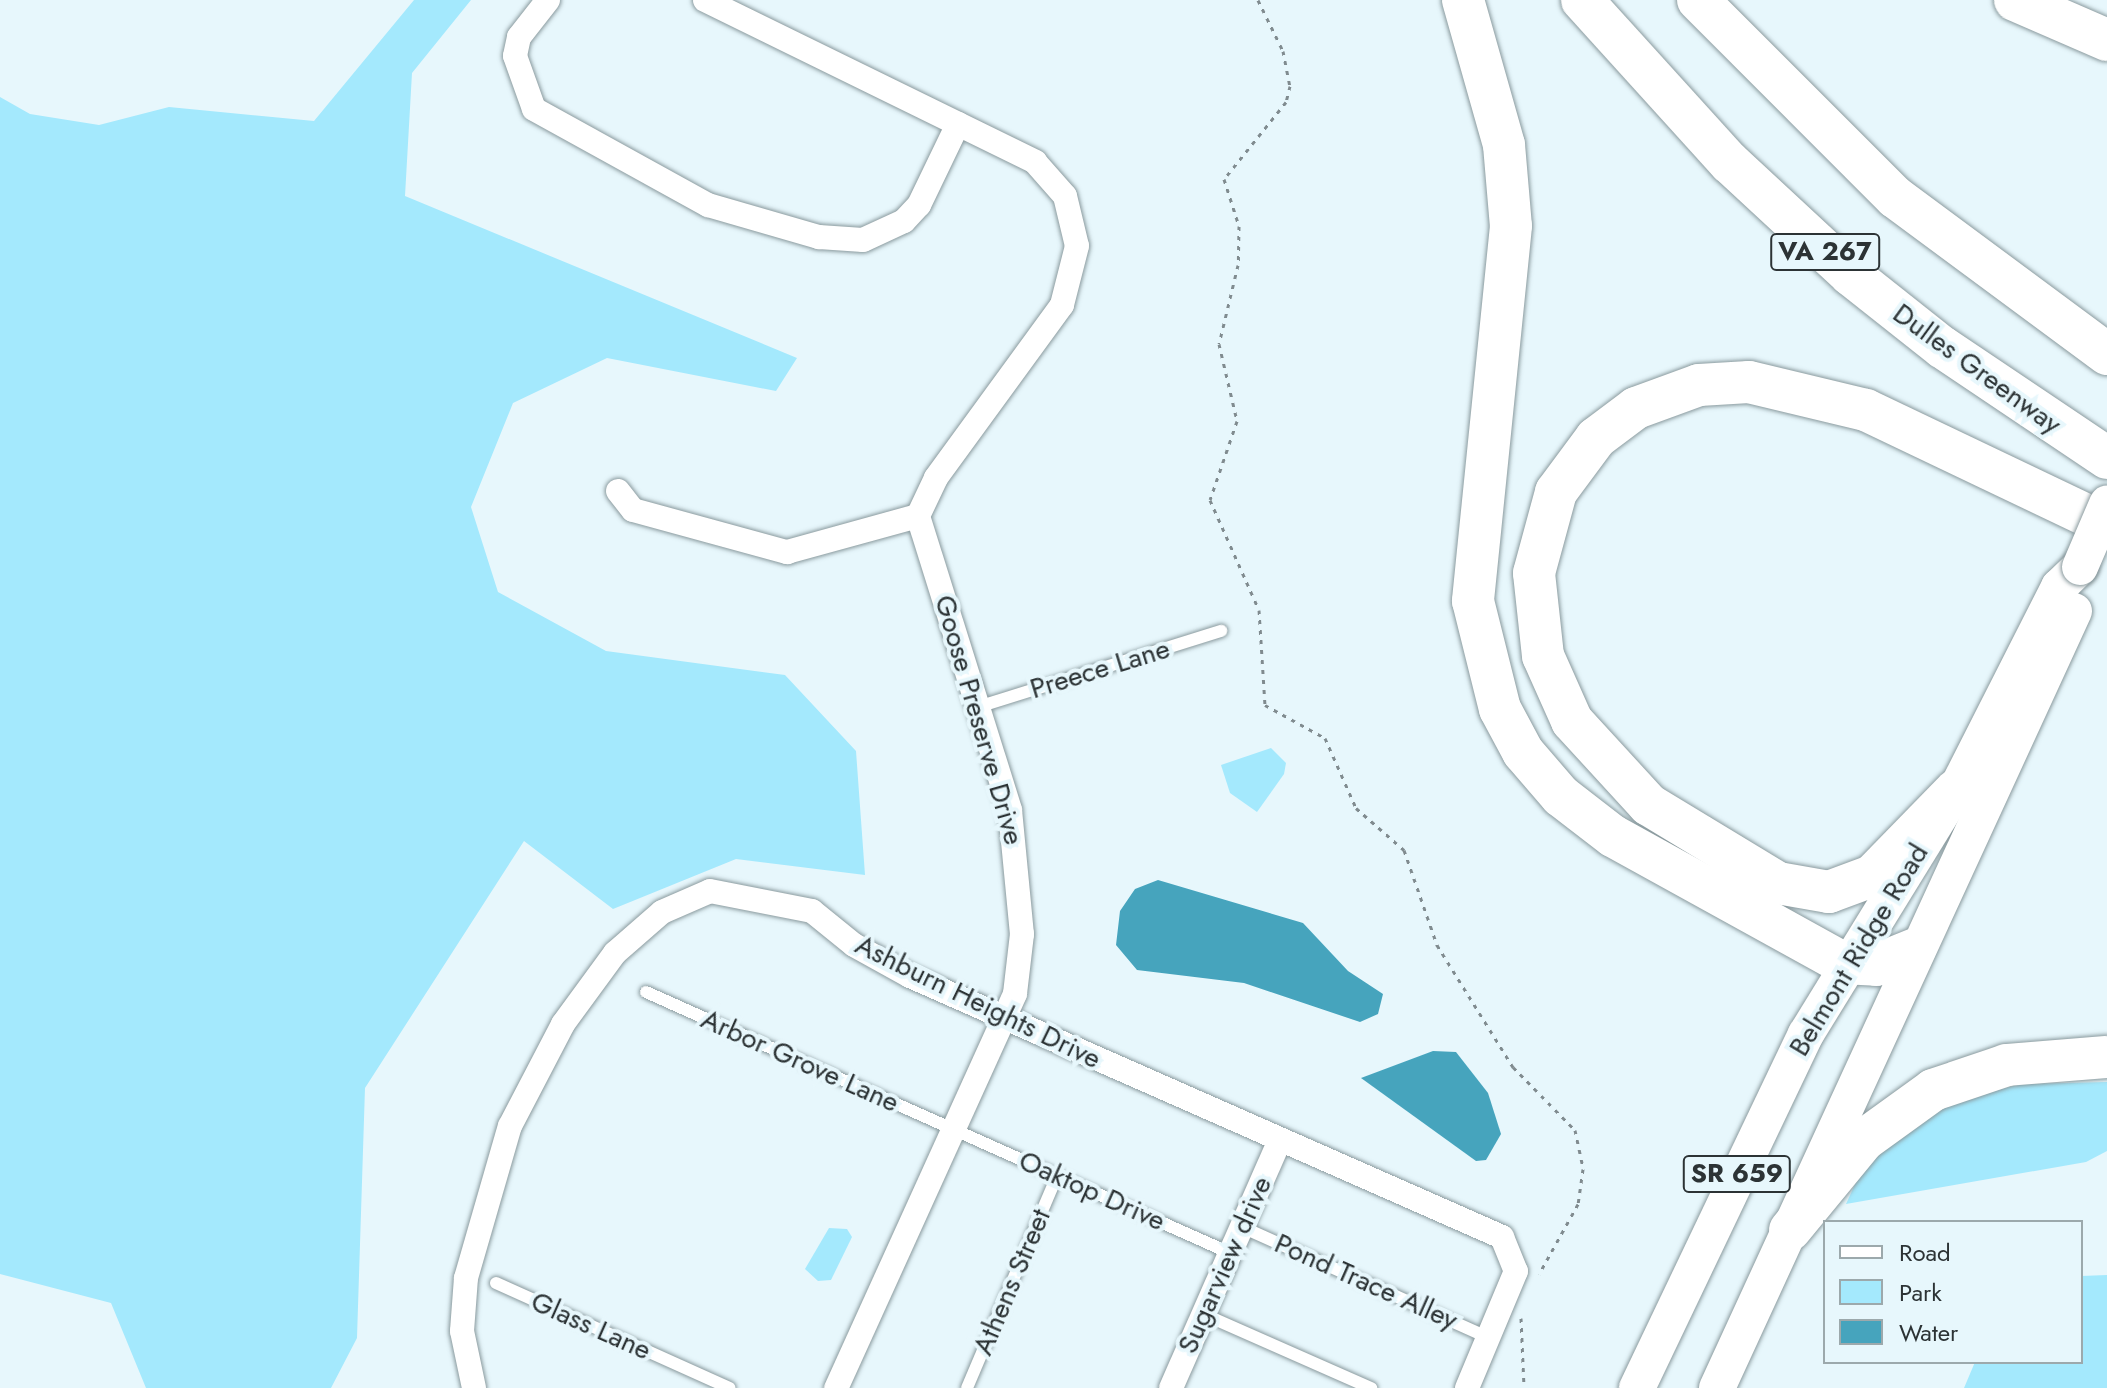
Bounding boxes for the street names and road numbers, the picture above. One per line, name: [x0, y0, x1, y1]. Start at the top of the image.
road number: VA 267: [1769, 230, 1881, 274]
street label: Dulles Greenway: [1886, 297, 2068, 441]
street label: Goose Preserve Drive: [927, 591, 1031, 849]
street label: Preece Lane: [1026, 632, 1174, 706]
street label: Belmont Ridge Road: [1782, 838, 1936, 1062]
street label: Ashburn Heights Drive: [850, 928, 1106, 1076]
street label: Arbor Grove Lane: [696, 1002, 904, 1120]
street label: Oaktop Drive: [1014, 1144, 1170, 1238]
road number: SR 659: [1681, 1152, 1793, 1196]
street label: Sugarview drive: [1171, 1171, 1279, 1359]
street label: Athens Street: [966, 1204, 1058, 1360]
street label: Pond Trace Alley: [1269, 1227, 1463, 1337]
street label: Glass Lane: [526, 1285, 656, 1367]

